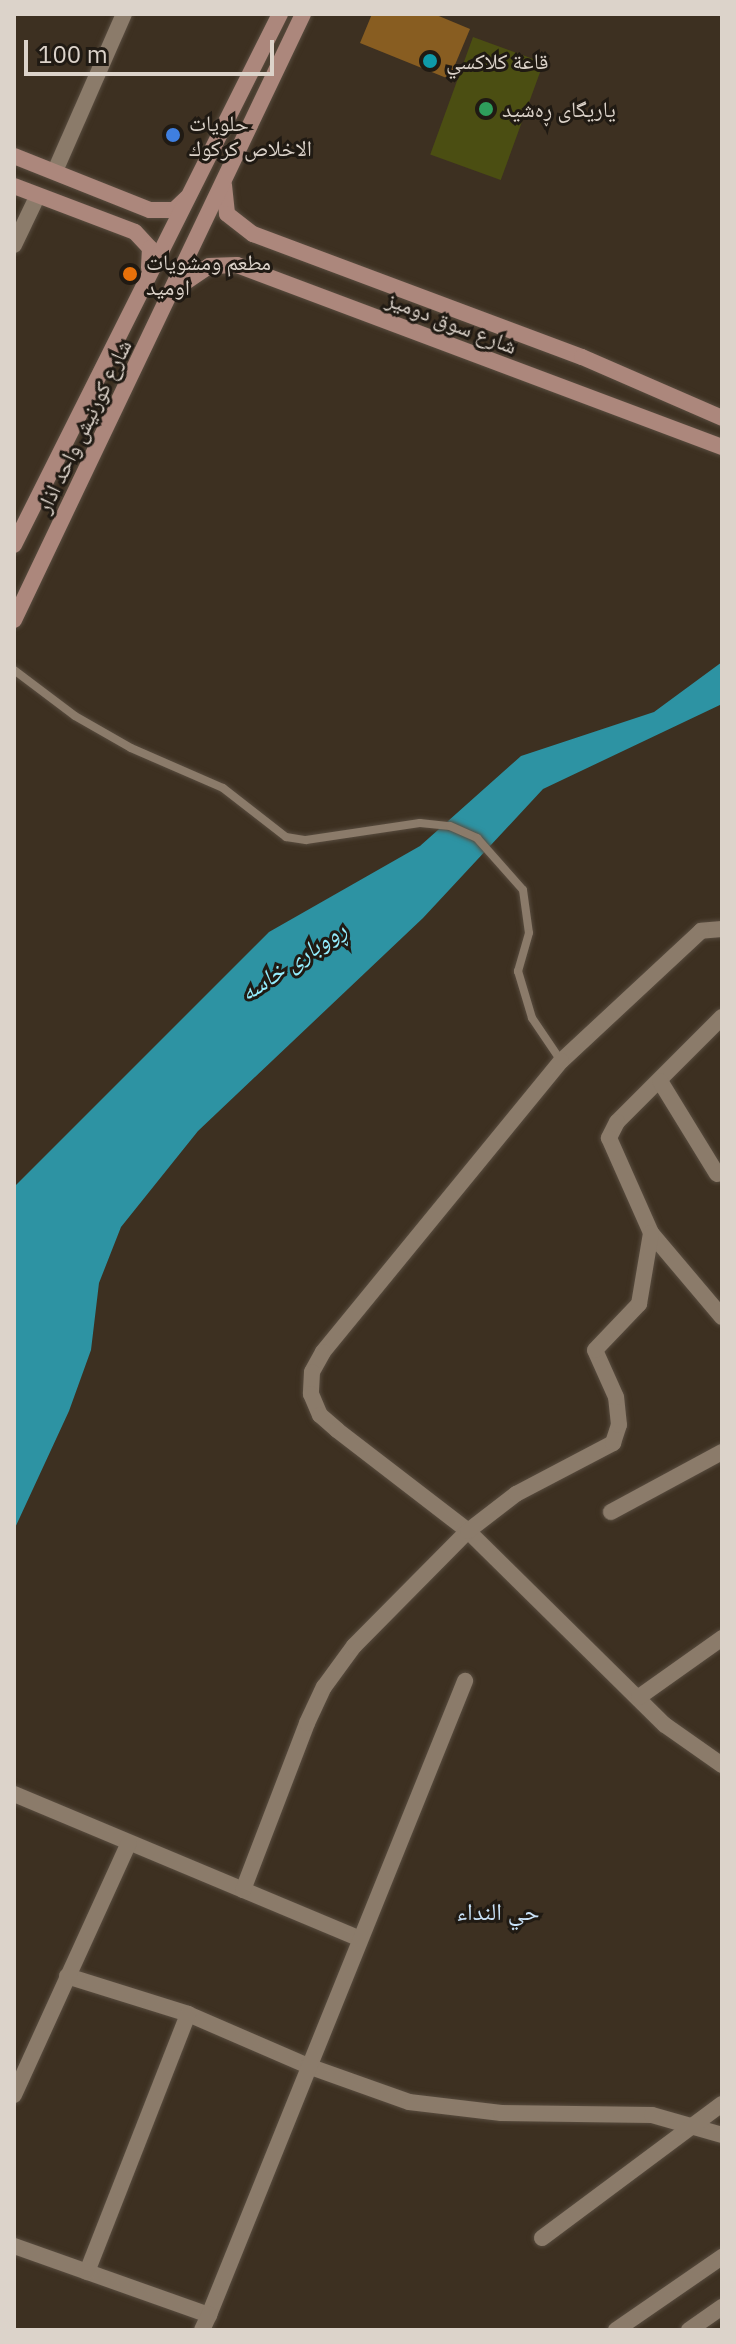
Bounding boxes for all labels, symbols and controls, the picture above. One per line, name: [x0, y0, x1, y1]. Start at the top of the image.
scale bar: [28, 24, 278, 74]
text: 100 m: [38, 38, 108, 70]
place label: قاعة كلاكسي: [446, 48, 548, 74]
marker: قاعة كلاكسي: [421, 52, 439, 70]
place label: یاریگای ڕەشید: [502, 96, 616, 122]
marker: یاریگای ڕەشید: [477, 100, 495, 118]
place label: حلويات الاخلاص كركوك: [189, 109, 312, 160]
marker: حلويات الاخلاص كركوك: [164, 126, 182, 144]
place label: مطعم ومشويات اوميد: [146, 248, 271, 300]
marker: مطعم ومشويات اوميد: [121, 265, 139, 283]
street label: شارع سوق دوميز: [383, 285, 521, 359]
street label: شارع كورنيش واحد اذار: [30, 335, 136, 517]
water label: ڕووباری خاسە: [234, 915, 352, 1007]
district label: حي النداء: [457, 1898, 539, 1926]

